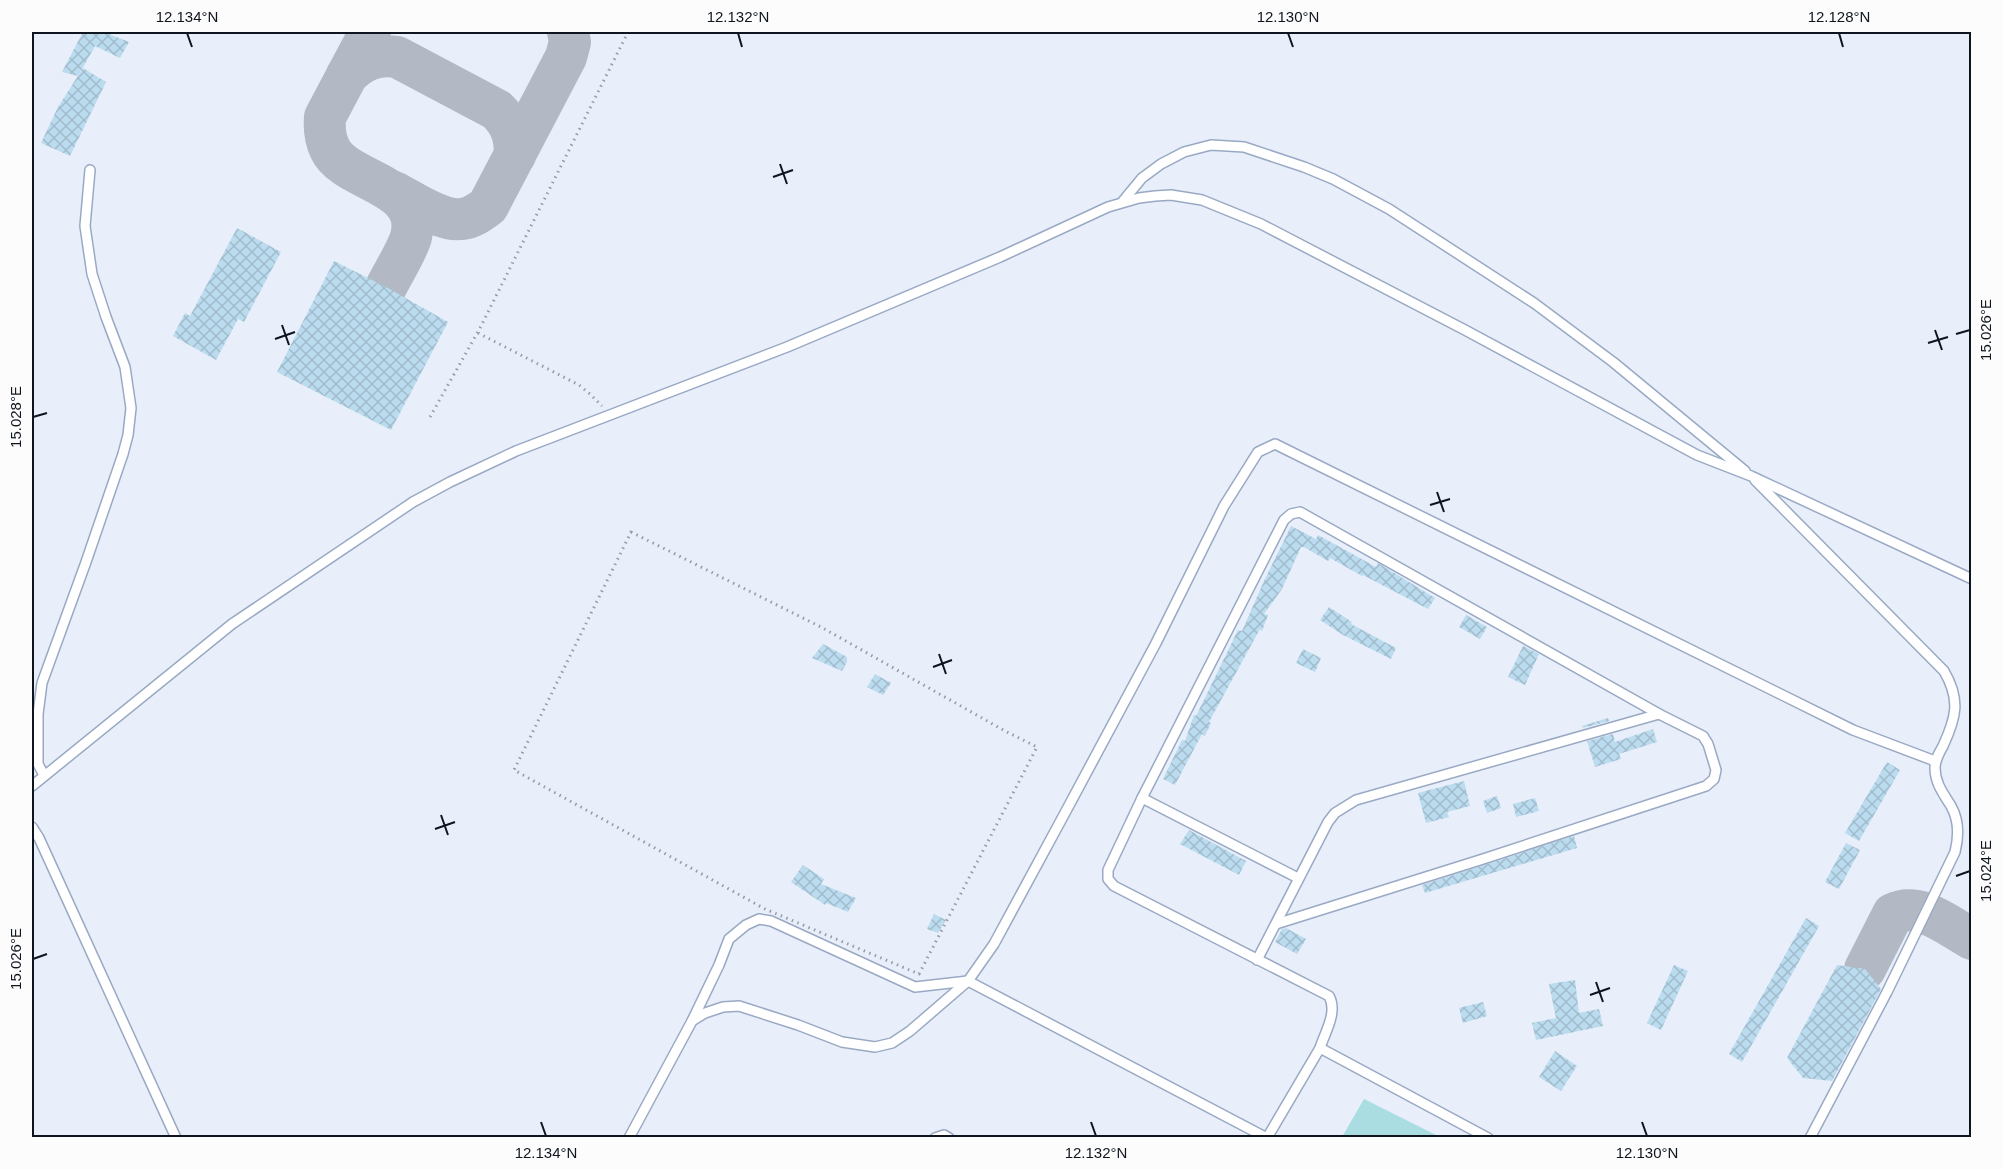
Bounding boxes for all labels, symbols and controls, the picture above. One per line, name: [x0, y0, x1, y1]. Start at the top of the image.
text: 12.134°N: [156, 8, 218, 25]
text: 12.132°N: [707, 8, 769, 25]
text: 12.130°N: [1257, 8, 1319, 25]
text: 12.128°N: [1808, 8, 1870, 25]
text: 15.026°E: [1977, 299, 1994, 361]
text: 15.028°E: [7, 386, 24, 448]
text: 15.024°E: [1977, 840, 1994, 902]
text: 15.026°E: [7, 928, 24, 990]
text: 12.134°N: [515, 1144, 577, 1161]
text: 12.132°N: [1065, 1144, 1127, 1161]
text: 12.130°N: [1616, 1144, 1678, 1161]

